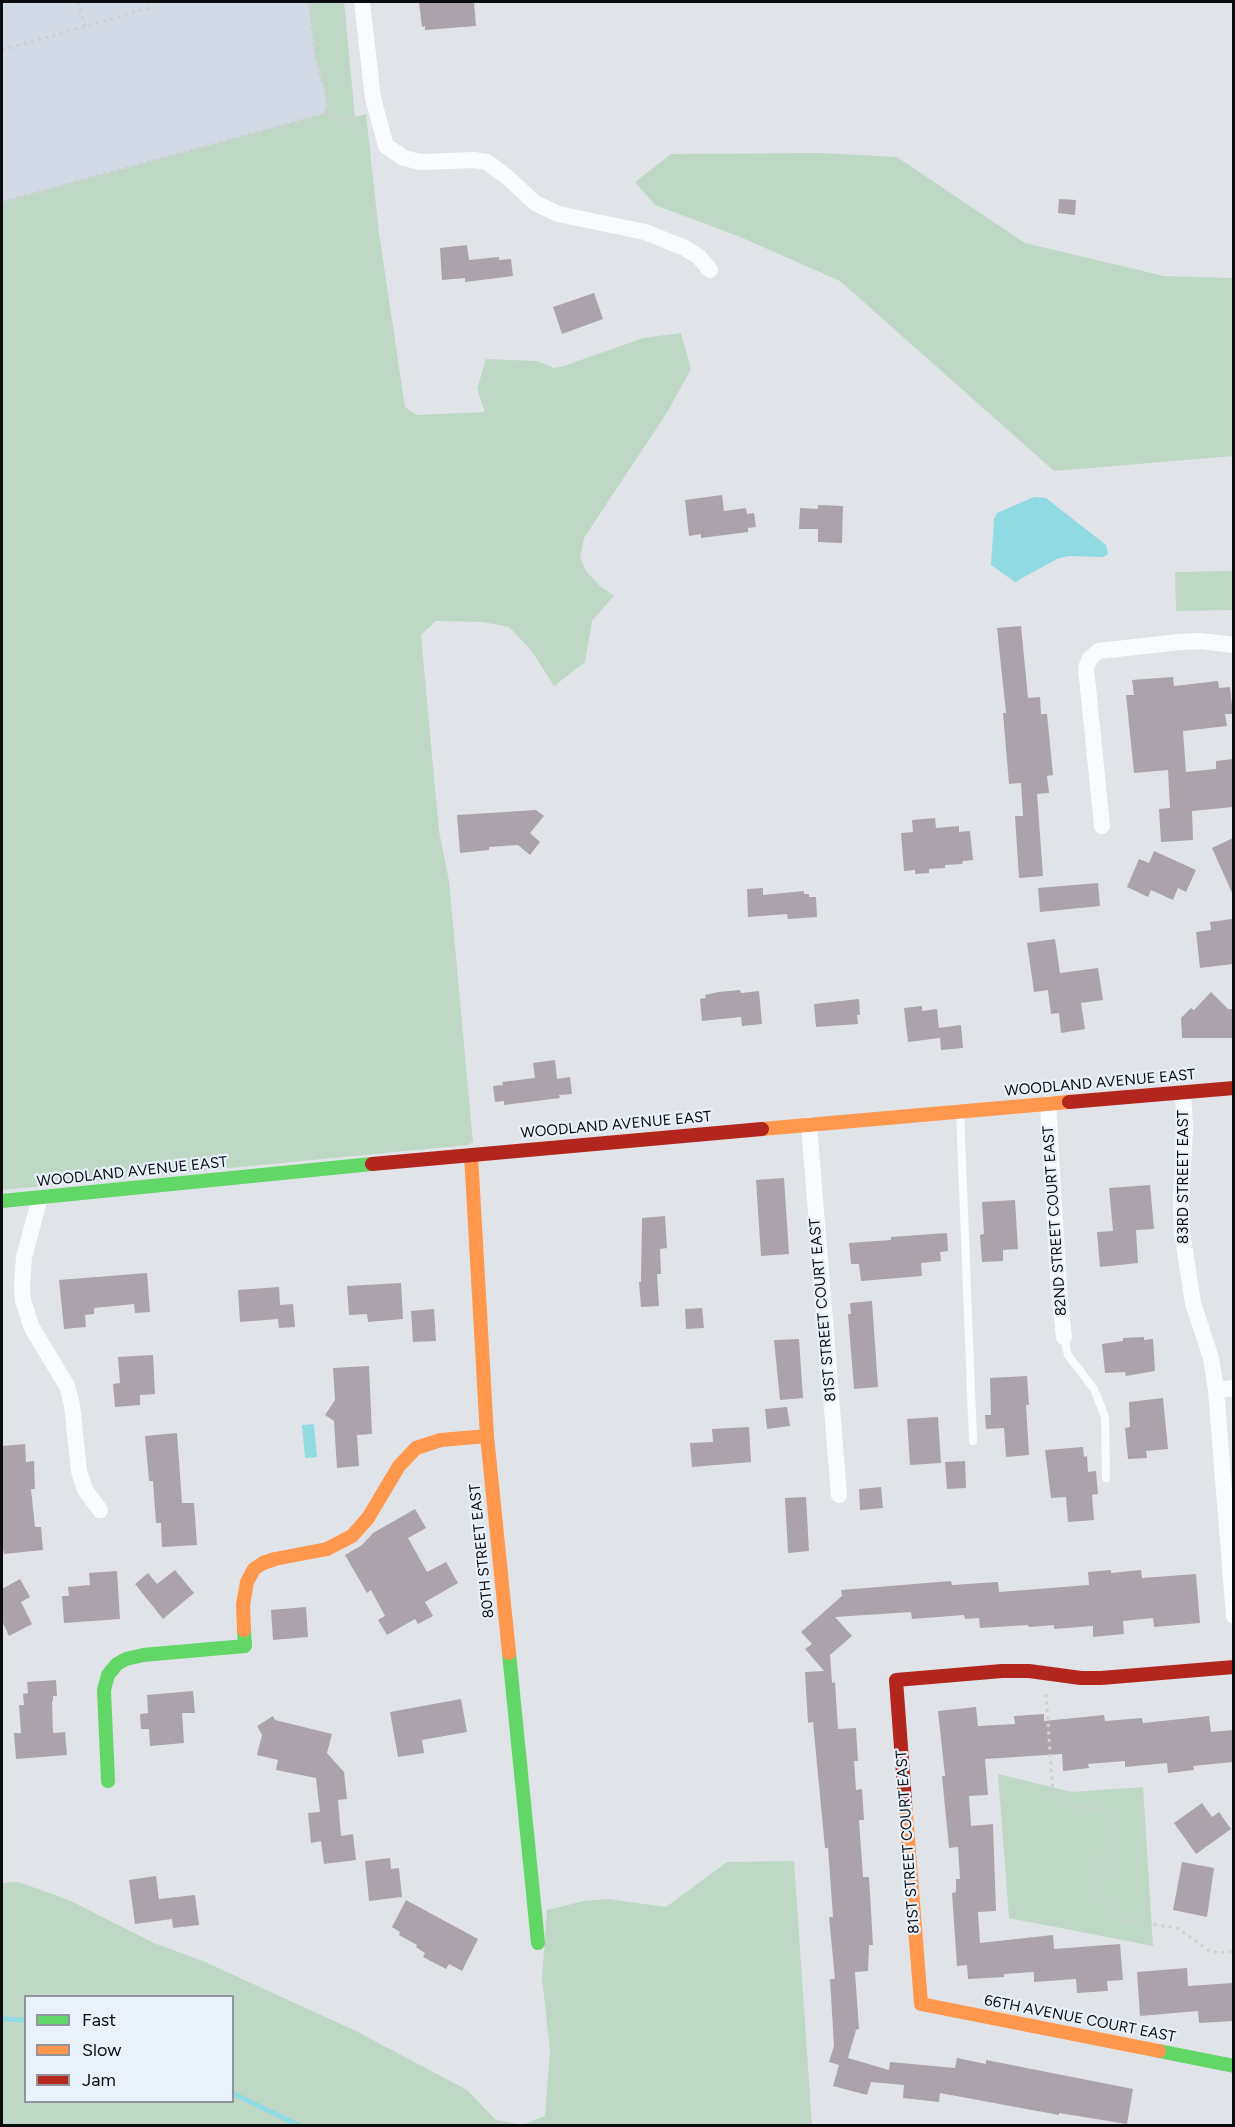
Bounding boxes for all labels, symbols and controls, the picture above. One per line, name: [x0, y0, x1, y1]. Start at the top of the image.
street label: WOODLAND AVENUE EAST: [1004, 1066, 1196, 1100]
street label: WOODLAND AVENUE EAST: [520, 1108, 712, 1142]
street label: 83RD STREET EAST: [1175, 1110, 1193, 1244]
street label: 82ND STREET COURT EAST: [1039, 1125, 1071, 1317]
street label: WOODLAND AVENUE EAST: [36, 1153, 228, 1191]
street label: 81ST STREET COURT EAST: [806, 1217, 840, 1403]
street label: 80TH STREET EAST: [466, 1483, 498, 1619]
street label: 81ST STREET COURT EAST: [893, 1750, 923, 1934]
street label: 66TH AVENUE COURT EAST: [983, 1992, 1177, 2046]
legend: [24, 1995, 234, 2103]
text: Fast: [82, 2009, 116, 2031]
text: Slow: [82, 2039, 121, 2061]
text: Jam: [82, 2069, 116, 2091]

